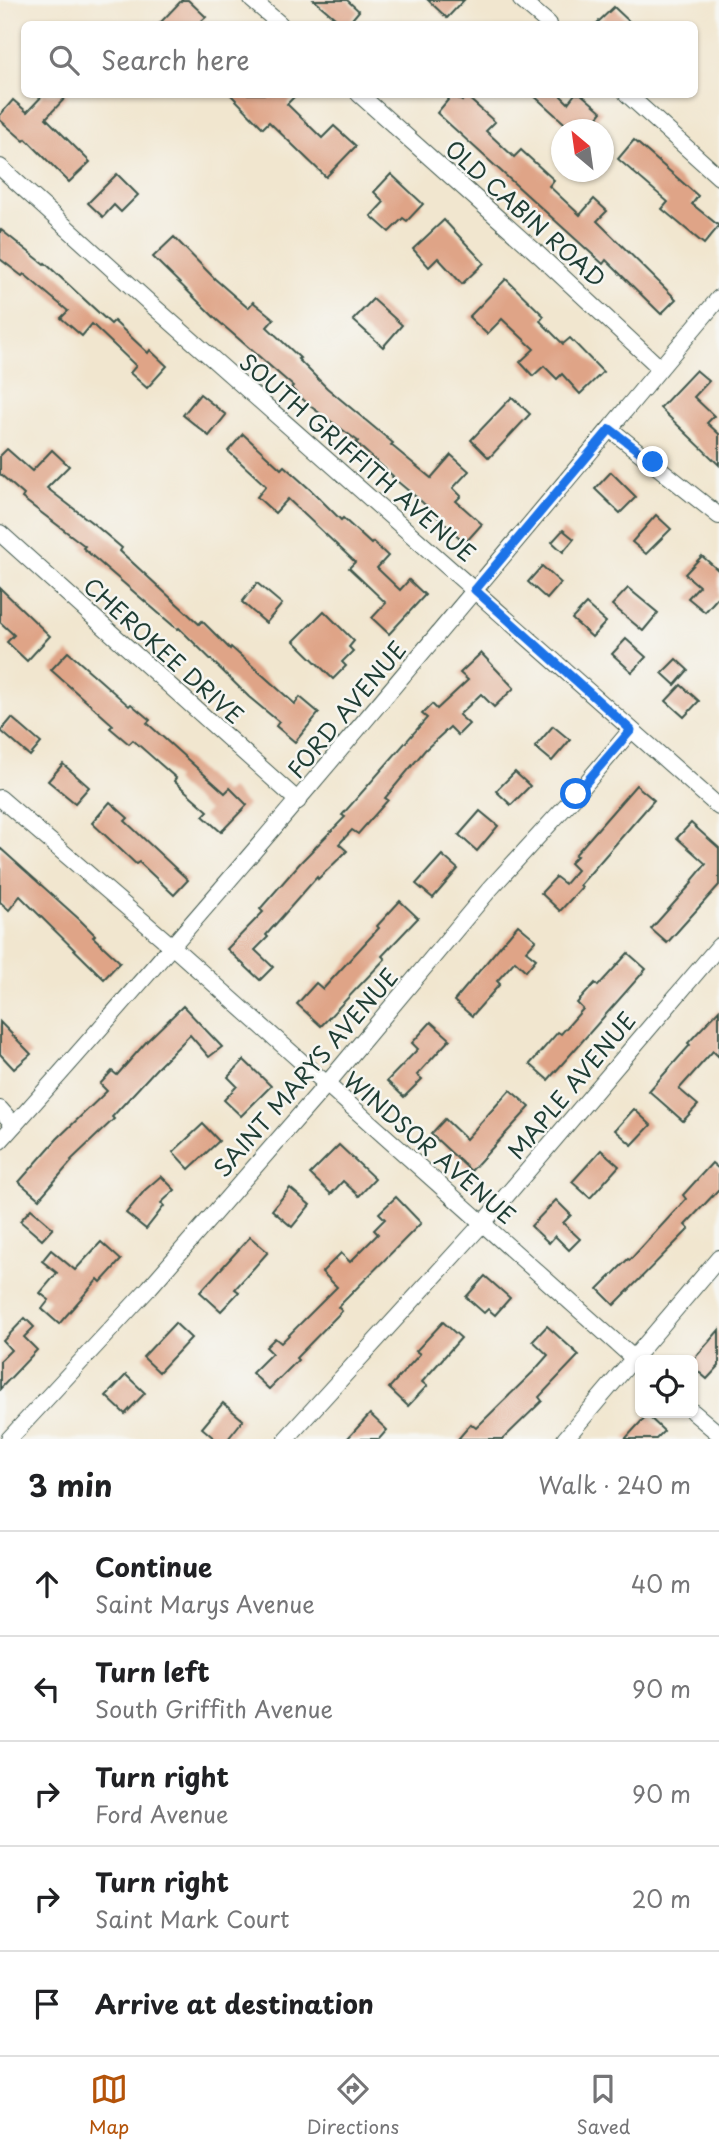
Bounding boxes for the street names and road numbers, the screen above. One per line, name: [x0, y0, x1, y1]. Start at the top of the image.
street label: OLD CABIN ROAD: [438, 131, 614, 295]
street label: SOUTH GRIFFITH AVENUE: [232, 344, 484, 570]
street label: CHEROKEE DRIVE: [76, 568, 252, 732]
street label: FORD AVENUE: [278, 633, 414, 785]
street label: SAINT MARYS AVENUE: [204, 960, 406, 1184]
street label: MAPLE AVENUE: [499, 1004, 643, 1166]
street label: WINDSOR AVENUE: [336, 1062, 524, 1232]

